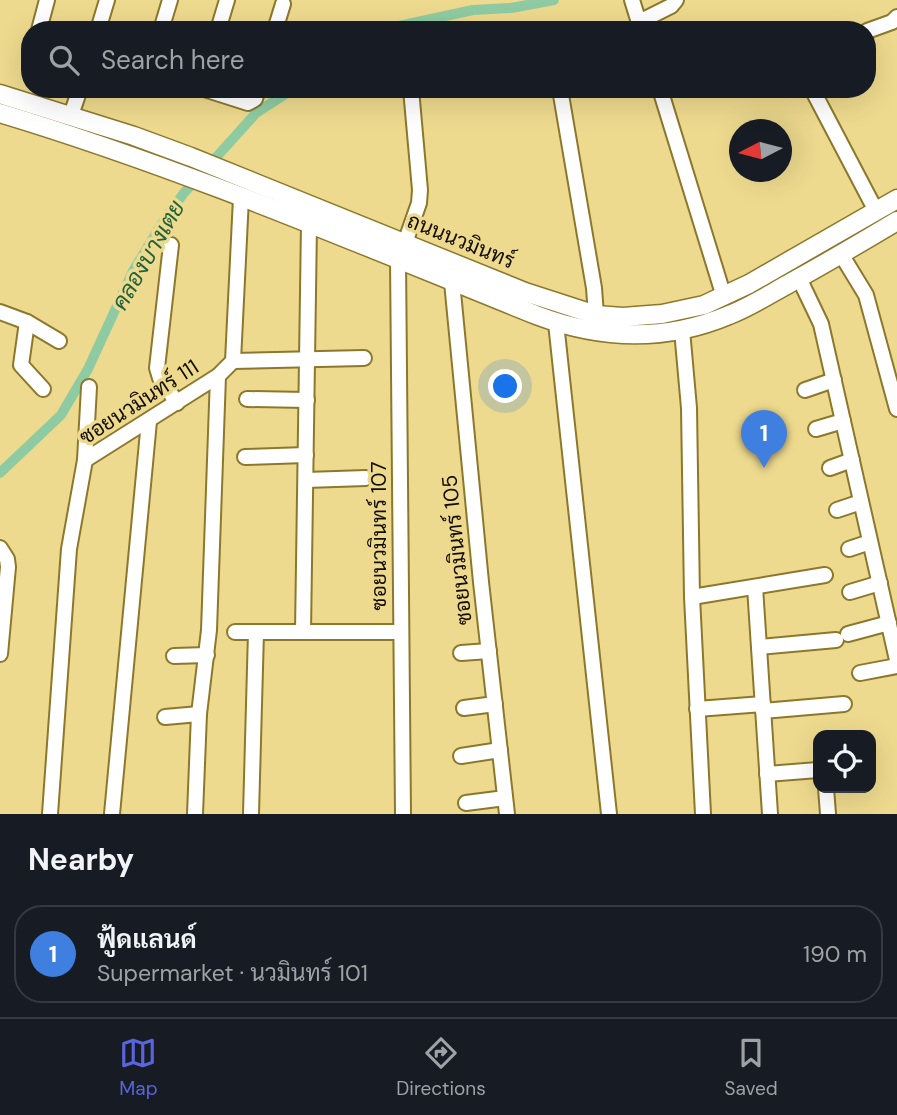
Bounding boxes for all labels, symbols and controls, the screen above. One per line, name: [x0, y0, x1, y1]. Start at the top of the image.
search box: [21, 21, 876, 98]
icon: search: [45, 41, 83, 79]
text: Search here: [101, 43, 244, 77]
north arrow: [729, 119, 792, 182]
water label: คลองบางเตย: [105, 195, 191, 315]
street label: ถนนนวมินทร์: [403, 207, 519, 275]
street label: ซอยนวมินทร์ 111: [74, 353, 204, 451]
your location: [488, 369, 522, 403]
pin: 1: [741, 410, 787, 468]
street label: ซอยนวมินทร์ 107: [365, 461, 393, 611]
street label: ซอยนวมินทร์ 105: [435, 473, 479, 627]
map controls: [813, 730, 876, 793]
button: locate: [813, 730, 876, 793]
text: Nearby: [28, 840, 134, 879]
text: ฟู้ดแลนด์: [97, 922, 197, 956]
text: 1: [49, 939, 57, 969]
text: 190 m: [803, 939, 867, 969]
text: Supermarket · นวมินทร์ 101: [97, 958, 368, 988]
tab: Map: [119, 1034, 158, 1101]
tab: Directions: [396, 1034, 486, 1101]
tab: Saved: [724, 1034, 778, 1101]

